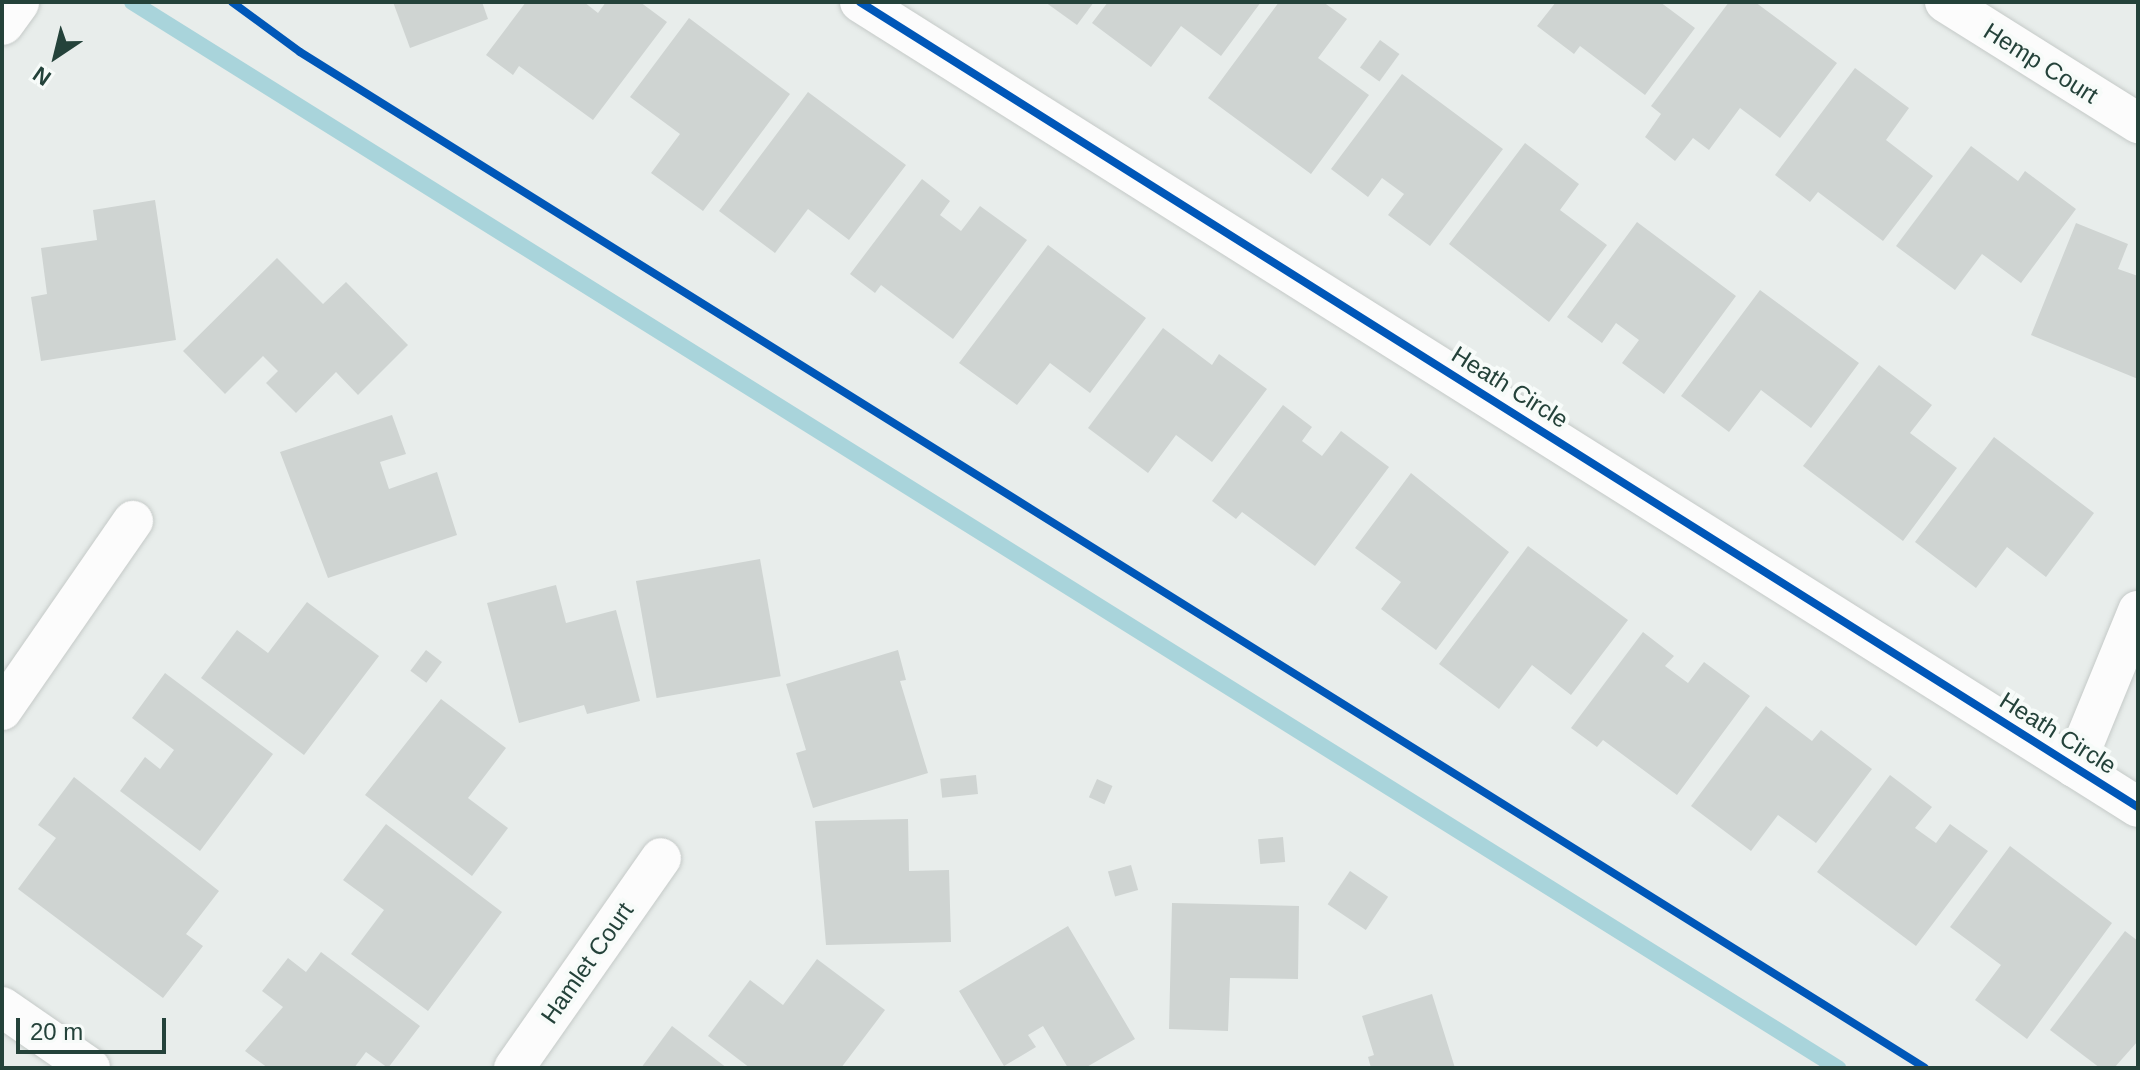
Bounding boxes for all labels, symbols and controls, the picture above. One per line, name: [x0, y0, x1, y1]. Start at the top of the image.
north arrow: [16, 16, 96, 96]
street label: Hemp Court: [1979, 17, 2103, 109]
text: N: [28, 61, 56, 91]
street label: Heath Circle: [1446, 340, 1574, 434]
street label: Heath Circle: [1994, 686, 2122, 780]
street label: Hamlet Court: [535, 897, 639, 1029]
scale bar: [20, 1002, 170, 1052]
text: 20 m: [30, 1018, 83, 1045]

